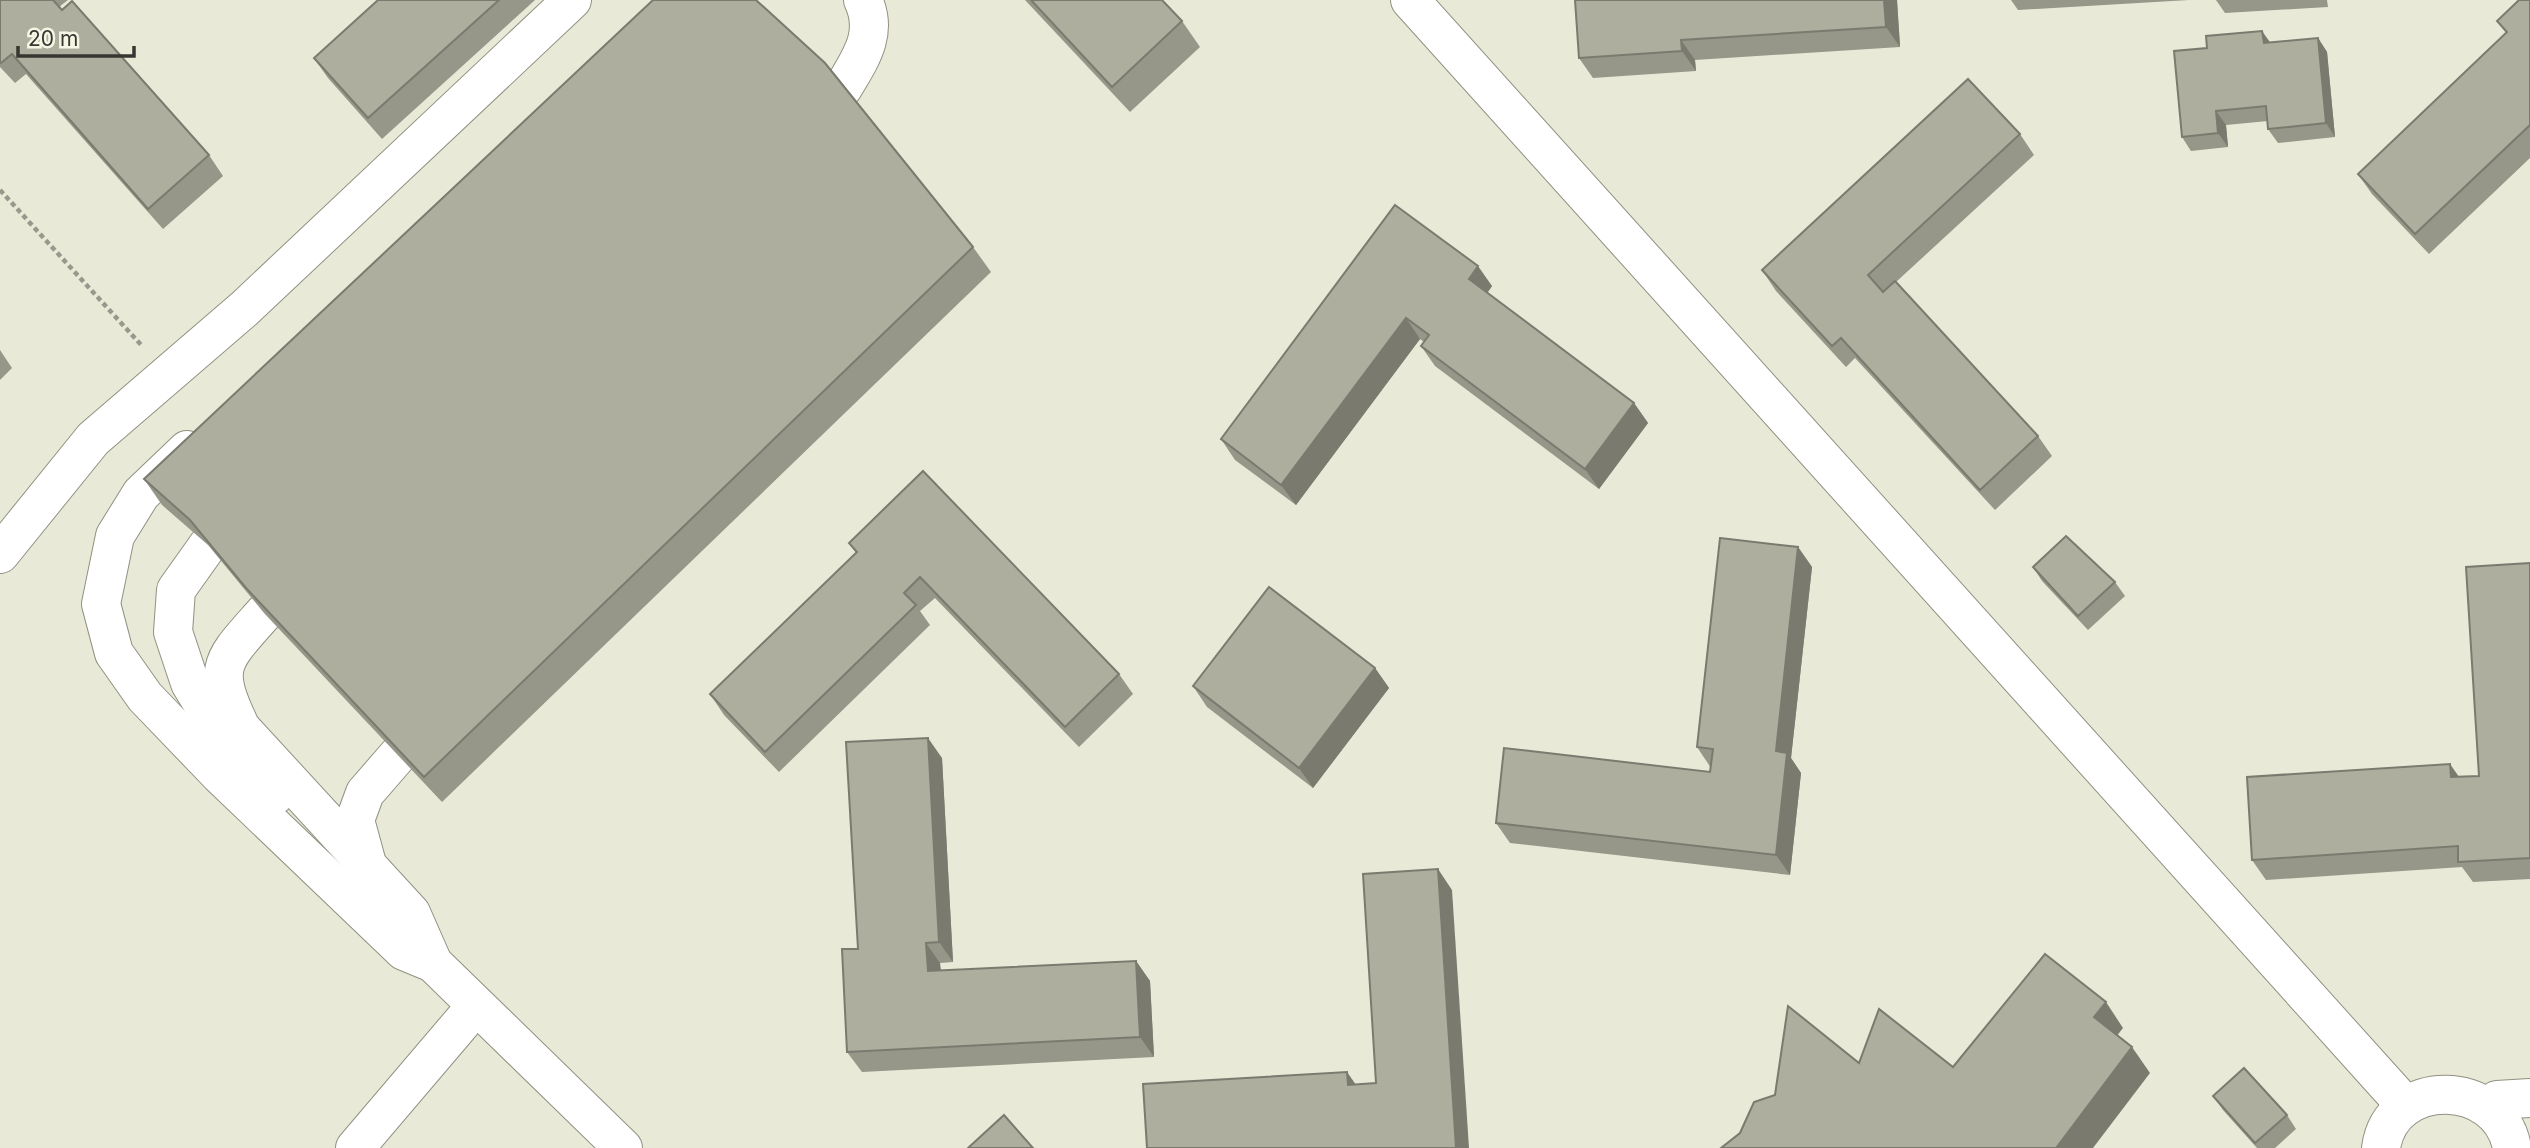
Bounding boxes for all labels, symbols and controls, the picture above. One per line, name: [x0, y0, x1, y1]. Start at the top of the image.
scale bar: [18, 14, 133, 58]
text: 20 m: [28, 26, 78, 51]

